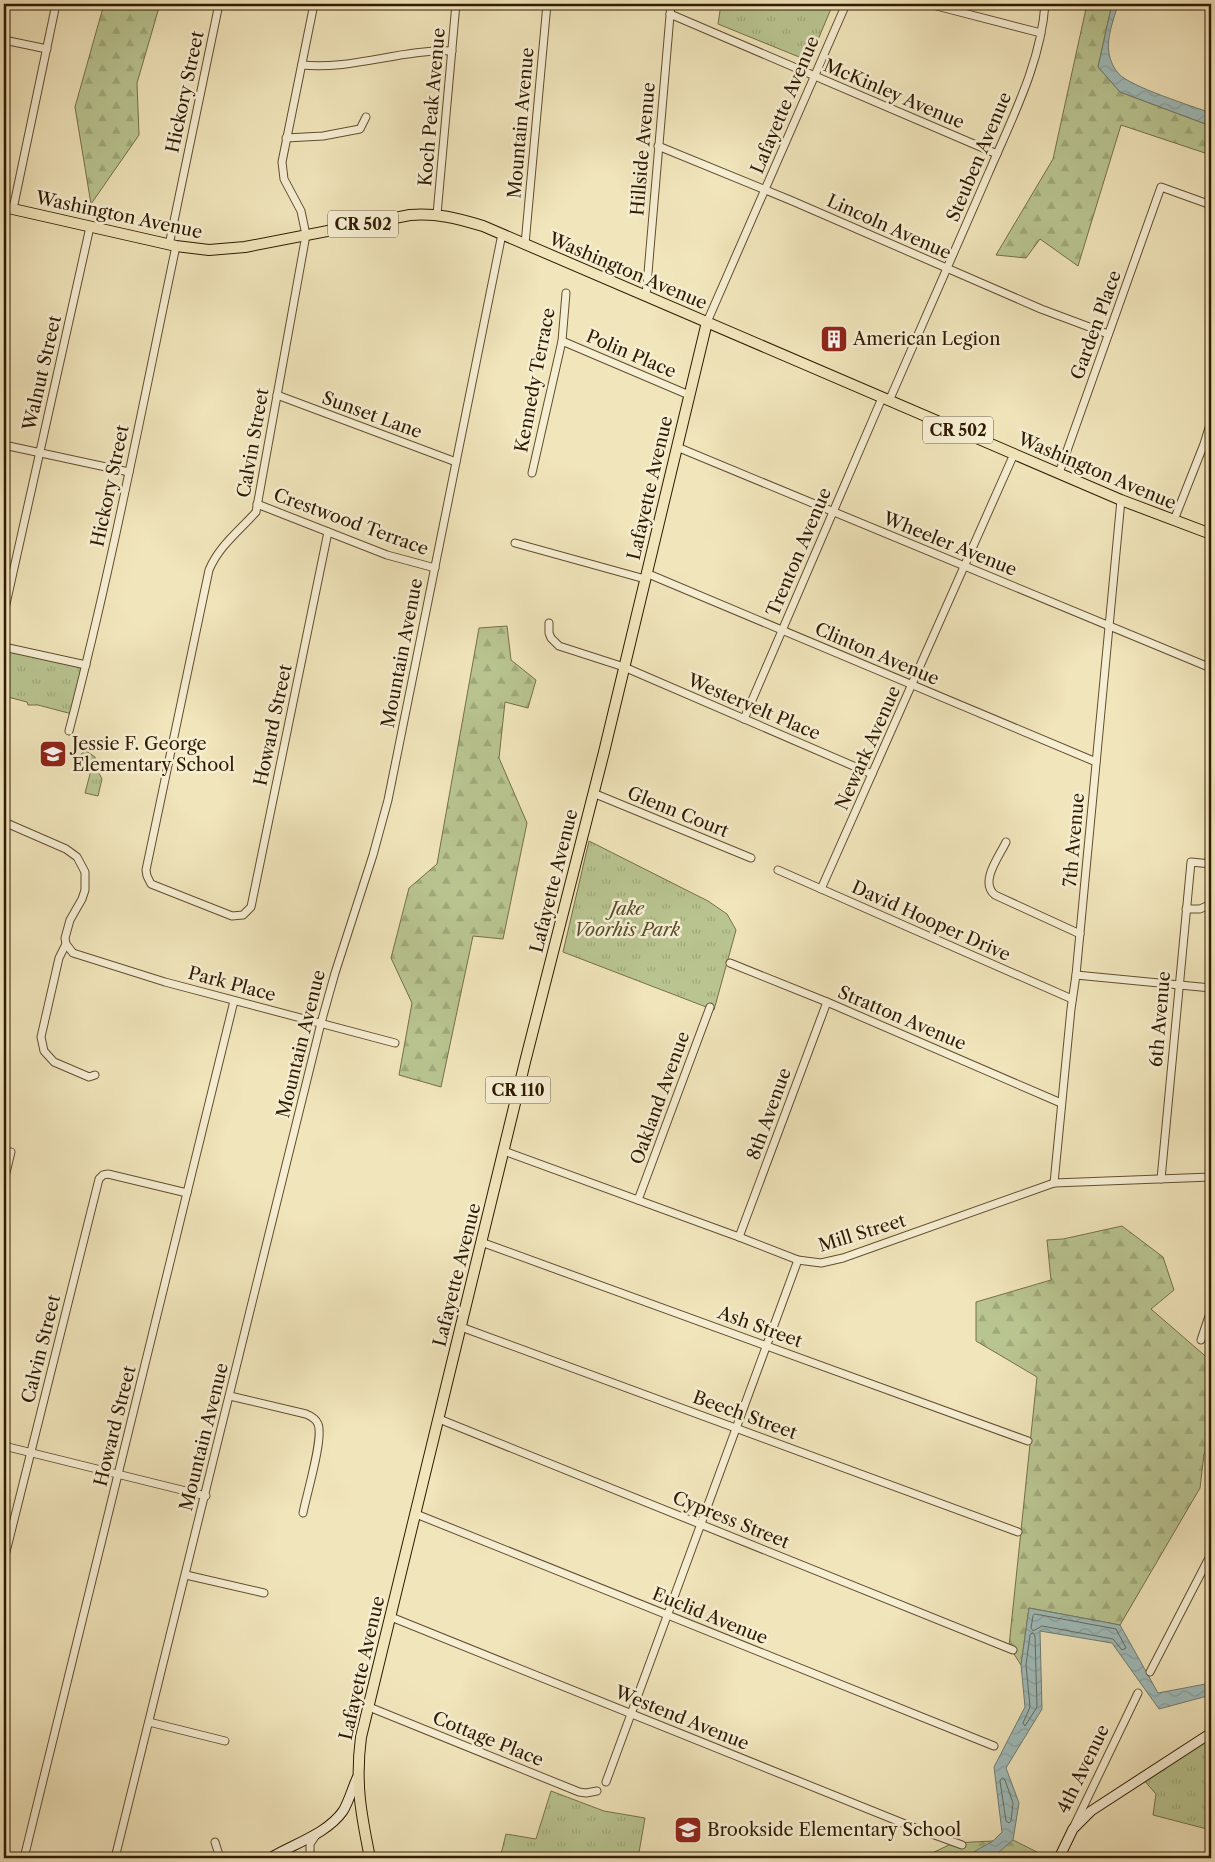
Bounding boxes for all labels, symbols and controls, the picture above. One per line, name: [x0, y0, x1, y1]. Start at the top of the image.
street label: Koch Peak Avenue: [414, 27, 450, 187]
street label: Hickory Street: [161, 28, 209, 155]
street label: Lafayette Avenue: [746, 33, 824, 177]
street label: Mountain Avenue: [503, 46, 539, 200]
street label: McKinley Avenue: [820, 54, 968, 134]
street label: Hillside Avenue: [626, 81, 660, 217]
street label: Steuben Avenue: [942, 89, 1016, 225]
street label: Washington Avenue: [33, 186, 204, 243]
street label: Lincoln Avenue: [823, 190, 955, 264]
road number: CR 502: [328, 210, 398, 238]
street label: Washington Avenue: [545, 227, 710, 314]
street label: Garden Place: [1066, 267, 1126, 383]
street label: Kennedy Terrace: [510, 306, 560, 454]
street label: Walnut Street: [18, 313, 66, 434]
building icon: American Legion: [819, 324, 849, 354]
street label: Polin Place: [583, 325, 679, 383]
place label: American Legion: [852, 328, 1000, 350]
street label: Calvin Street: [233, 386, 274, 499]
street label: Sunset Lane: [319, 387, 425, 443]
street label: Lafayette Avenue: [623, 414, 677, 562]
road number: CR 502: [923, 416, 993, 444]
street label: Hickory Street: [86, 422, 134, 549]
street label: Washington Avenue: [1014, 427, 1179, 514]
street label: Crestwood Terrace: [271, 484, 431, 560]
street label: Trenton Avenue: [762, 484, 836, 620]
street label: Wheeler Avenue: [879, 507, 1020, 581]
street label: Mountain Avenue: [377, 576, 427, 730]
street label: Clinton Avenue: [812, 618, 942, 690]
street label: Howard Street: [249, 662, 297, 788]
street label: Westervelt Place: [683, 669, 824, 745]
street label: Newark Avenue: [831, 682, 905, 814]
place label: Jessie F. George Elementary School: [69, 733, 235, 776]
school or university icon: Jessie F. George Elementary School: [38, 739, 68, 769]
street label: Glenn Court: [624, 782, 732, 843]
street label: 7th Avenue: [1059, 792, 1089, 888]
street label: Lafayette Avenue: [526, 807, 582, 955]
street label: David Hooper Drive: [848, 876, 1014, 966]
park label: Jake Voorhis Park: [574, 898, 681, 941]
street label: Park Place: [186, 962, 278, 1006]
street label: Mountain Avenue: [272, 968, 330, 1120]
street label: 6th Avenue: [1145, 970, 1175, 1068]
street label: Stratton Avenue: [835, 981, 969, 1055]
street label: Oakland Avenue: [626, 1028, 694, 1168]
street label: 8th Avenue: [742, 1065, 796, 1163]
road number: CR 110: [486, 1076, 550, 1104]
street label: Lafayette Avenue: [429, 1201, 485, 1349]
street label: Mill Street: [816, 1209, 909, 1257]
street label: Calvin Street: [17, 1292, 65, 1405]
street label: Ash Street: [714, 1301, 806, 1353]
street label: Mountain Avenue: [175, 1361, 233, 1513]
street label: Howard Street: [89, 1363, 141, 1489]
street label: Beech Street: [690, 1386, 801, 1444]
street label: Cypress Street: [669, 1487, 793, 1554]
street label: Euclid Avenue: [649, 1583, 771, 1649]
street label: Lafayette Avenue: [335, 1594, 389, 1742]
street label: Westend Avenue: [611, 1681, 752, 1755]
street label: Cottage Place: [429, 1707, 547, 1771]
street label: 4th Avenue: [1052, 1721, 1114, 1817]
school or university icon: Brookside Elementary School: [673, 1815, 703, 1845]
place label: Brookside Elementary School: [707, 1819, 961, 1841]

